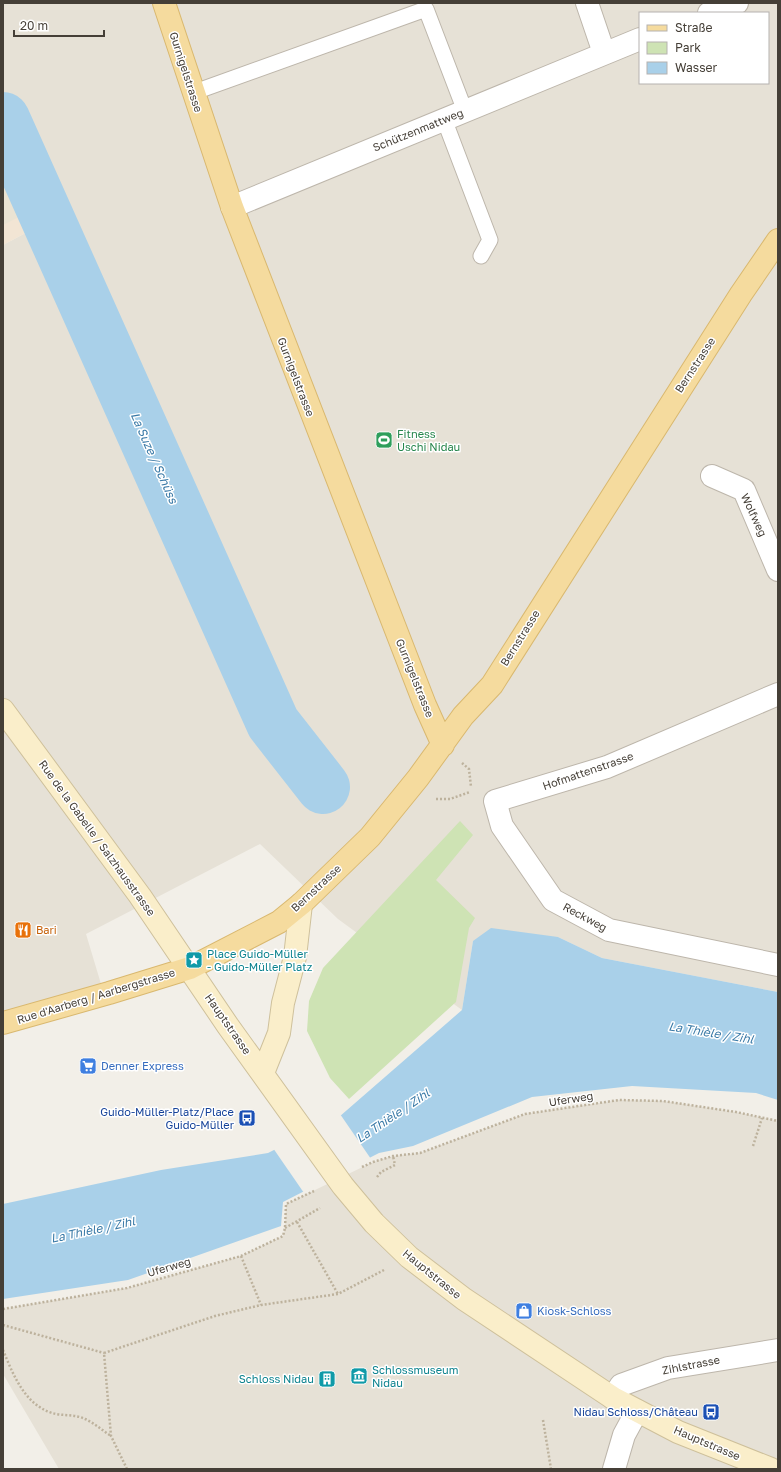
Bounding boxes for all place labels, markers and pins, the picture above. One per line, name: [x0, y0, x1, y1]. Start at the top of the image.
place label: Fitness Uschi Nidau: [397, 427, 460, 453]
sports icon: Fitness Uschi Nidau: [374, 430, 394, 450]
restaurant icon: Bari: [13, 920, 33, 940]
place label: Bari: [36, 923, 57, 936]
place label: Place Guido-Müller - Guido-Müller Platz: [207, 947, 313, 973]
place icon: Place Guido-Müller - Guido-Müller Platz: [184, 950, 204, 970]
supermarket icon: Denner Express: [78, 1056, 98, 1076]
place label: Denner Express: [101, 1059, 184, 1072]
place label: Guido-Müller-Platz/Place Guido-Müller: [100, 1105, 235, 1131]
bus stop icon: Guido-Müller-Platz/Place Guido-Müller: [237, 1108, 257, 1128]
shop icon: Kiosk-Schloss: [514, 1301, 534, 1321]
place label: Kiosk-Schloss: [537, 1304, 612, 1317]
place label: Schlossmuseum Nidau: [372, 1363, 458, 1389]
museum icon: Schlossmuseum Nidau: [349, 1366, 369, 1386]
building icon: Schloss Nidau: [317, 1369, 337, 1389]
place label: Schloss Nidau: [239, 1372, 314, 1385]
bus stop icon: Nidau Schloss/Château: [701, 1402, 721, 1422]
place label: Nidau Schloss/Château: [574, 1405, 698, 1418]

